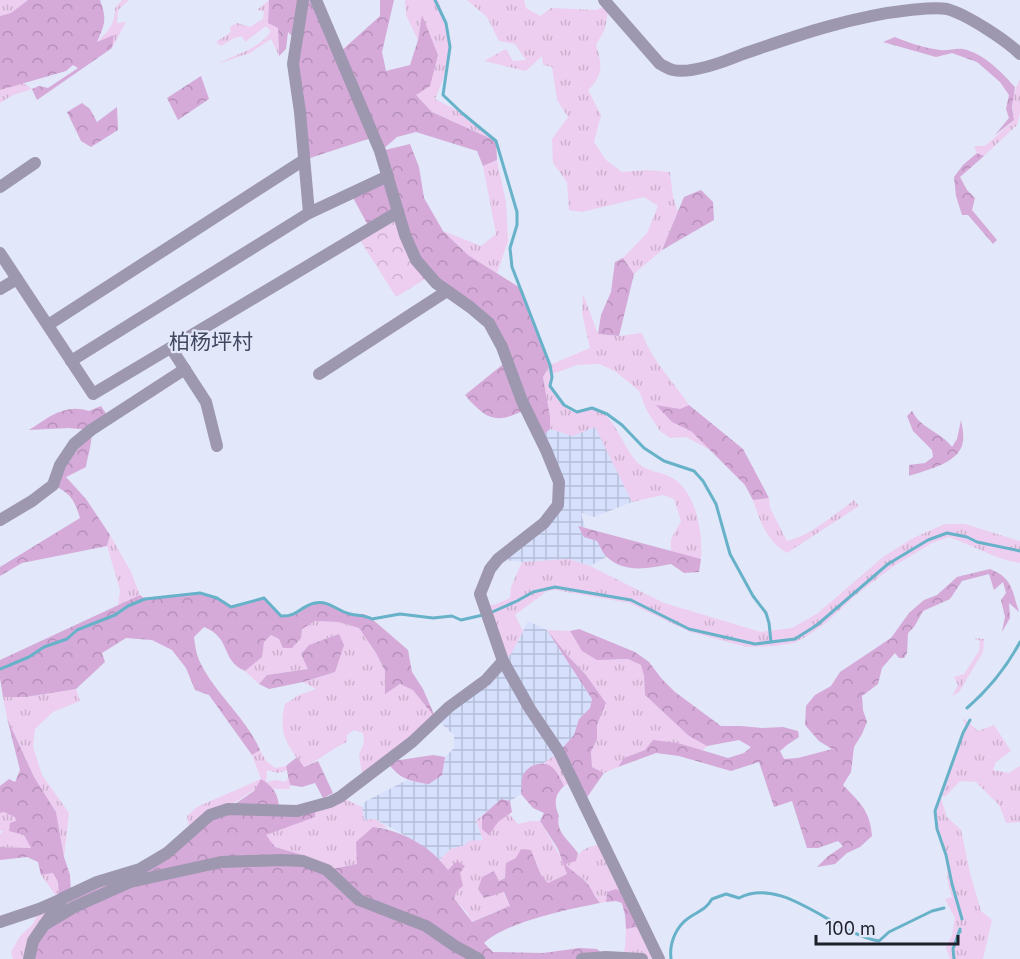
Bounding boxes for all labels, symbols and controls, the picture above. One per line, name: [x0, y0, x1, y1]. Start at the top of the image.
district label: 柏杨坪村: [169, 329, 253, 354]
scale bar: [816, 908, 958, 946]
text: 100 m: [825, 918, 876, 939]

